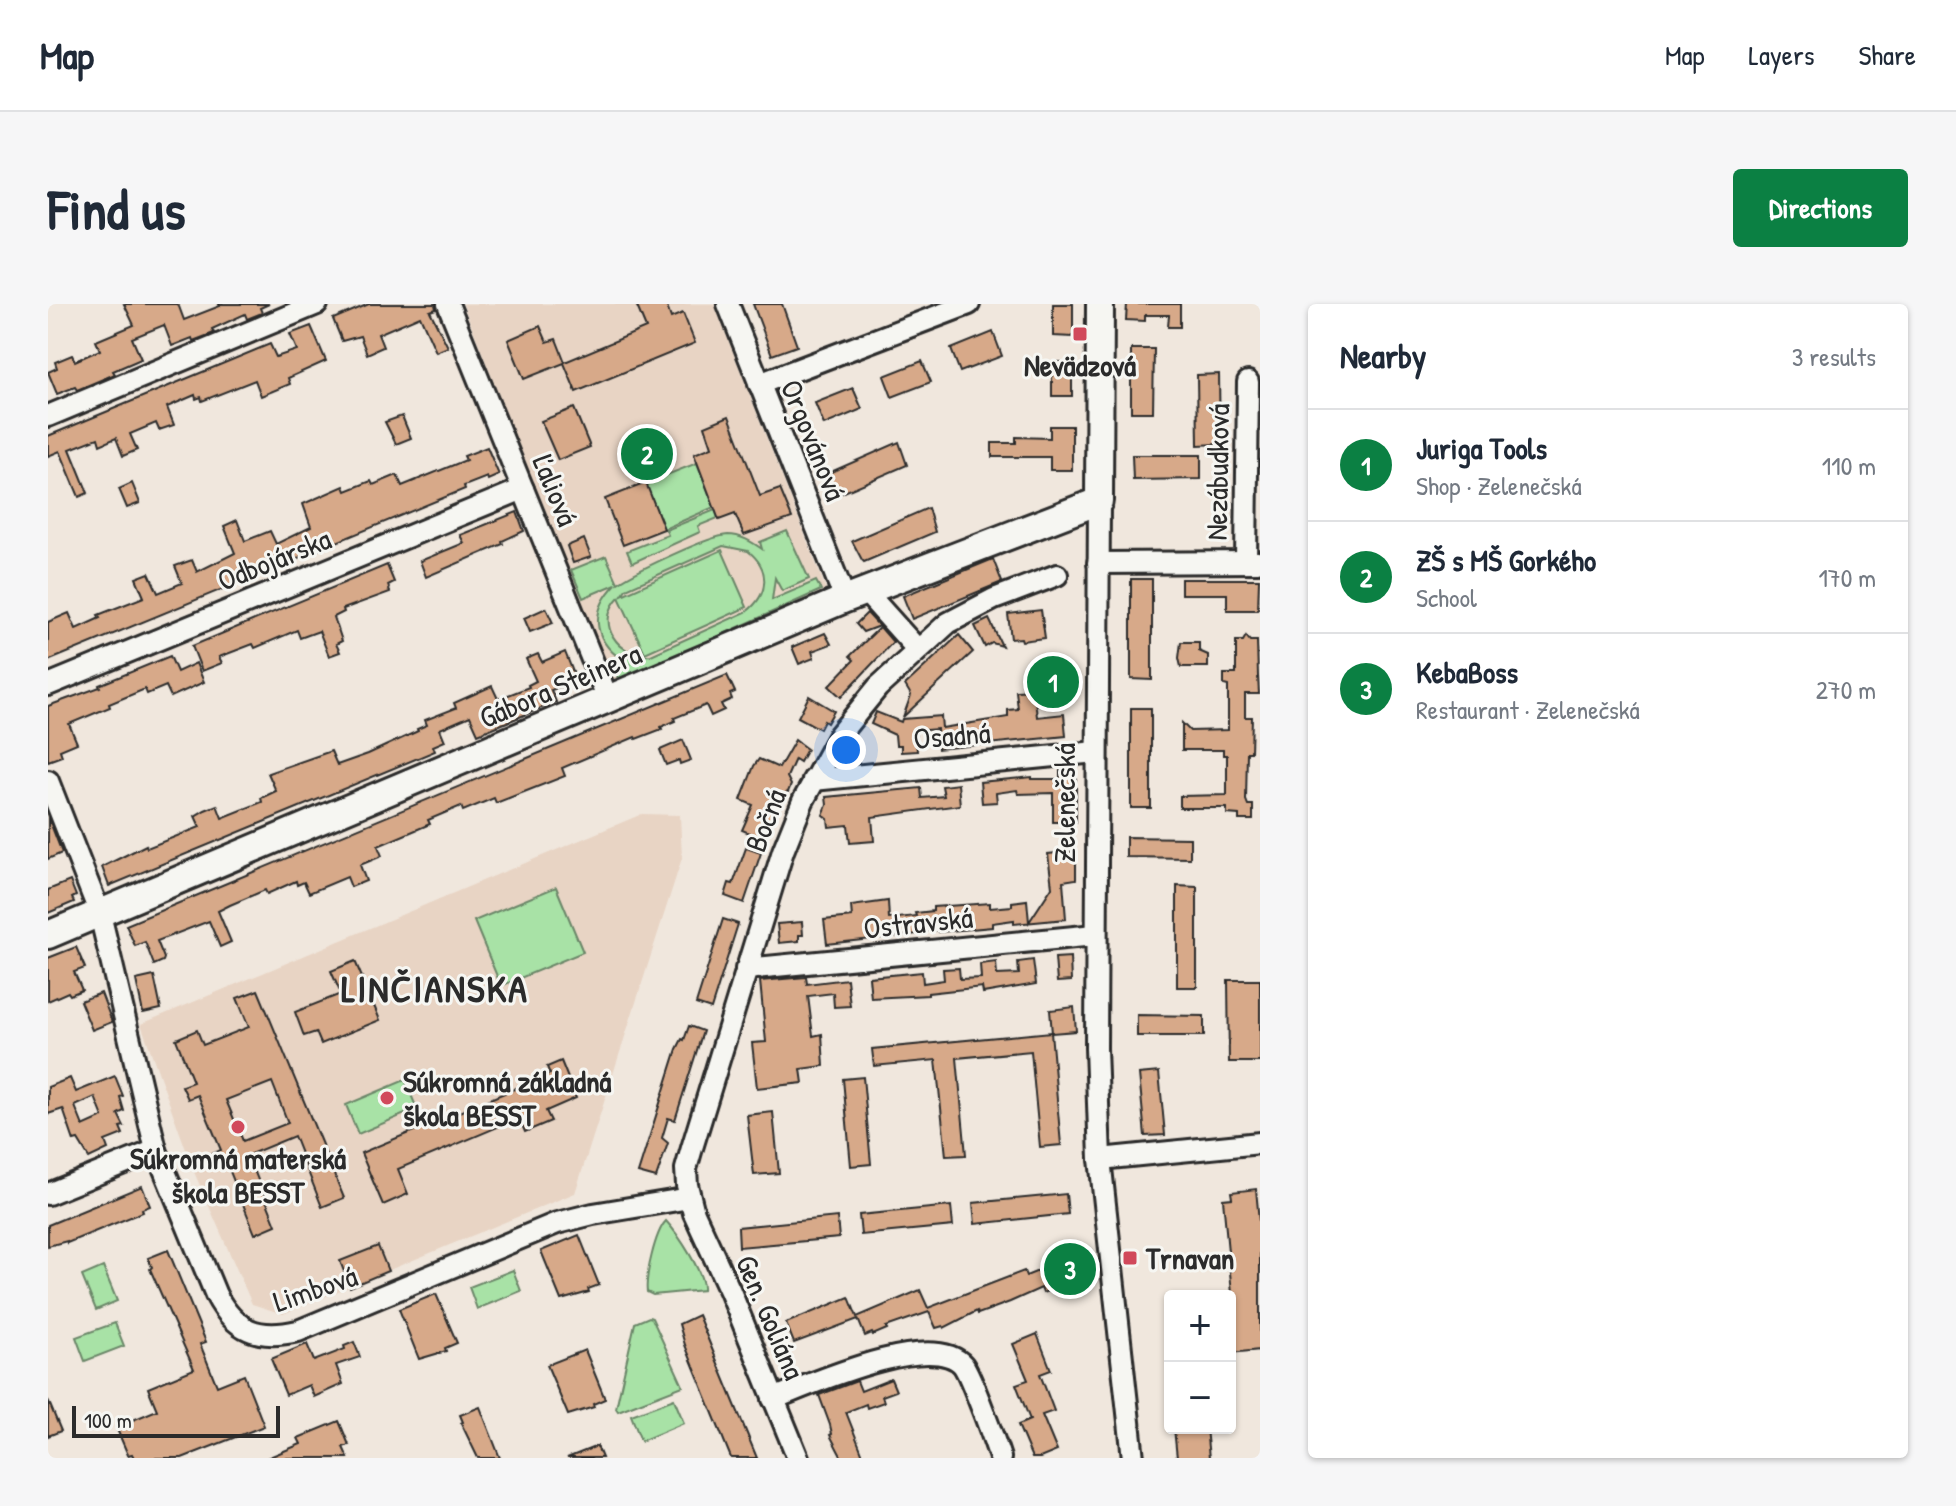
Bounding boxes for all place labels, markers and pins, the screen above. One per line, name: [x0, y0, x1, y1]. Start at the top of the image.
marker: Nevädzová: [1071, 325, 1089, 343]
place label: Nevädzová: [1024, 345, 1136, 385]
pin: 2: [621, 424, 673, 484]
pin: 1: [1027, 652, 1079, 712]
place label: Súkromná základná škola BESST: [403, 1061, 612, 1135]
marker: Súkromná základná škola BESST: [378, 1089, 396, 1107]
marker: Súkromná materská škola BESST: [229, 1118, 247, 1136]
place label: Súkromná materská škola BESST: [130, 1138, 346, 1212]
place label: Trnavan: [1145, 1238, 1234, 1278]
pin: 3: [1044, 1239, 1096, 1299]
marker: Trnavan: [1121, 1249, 1139, 1267]

